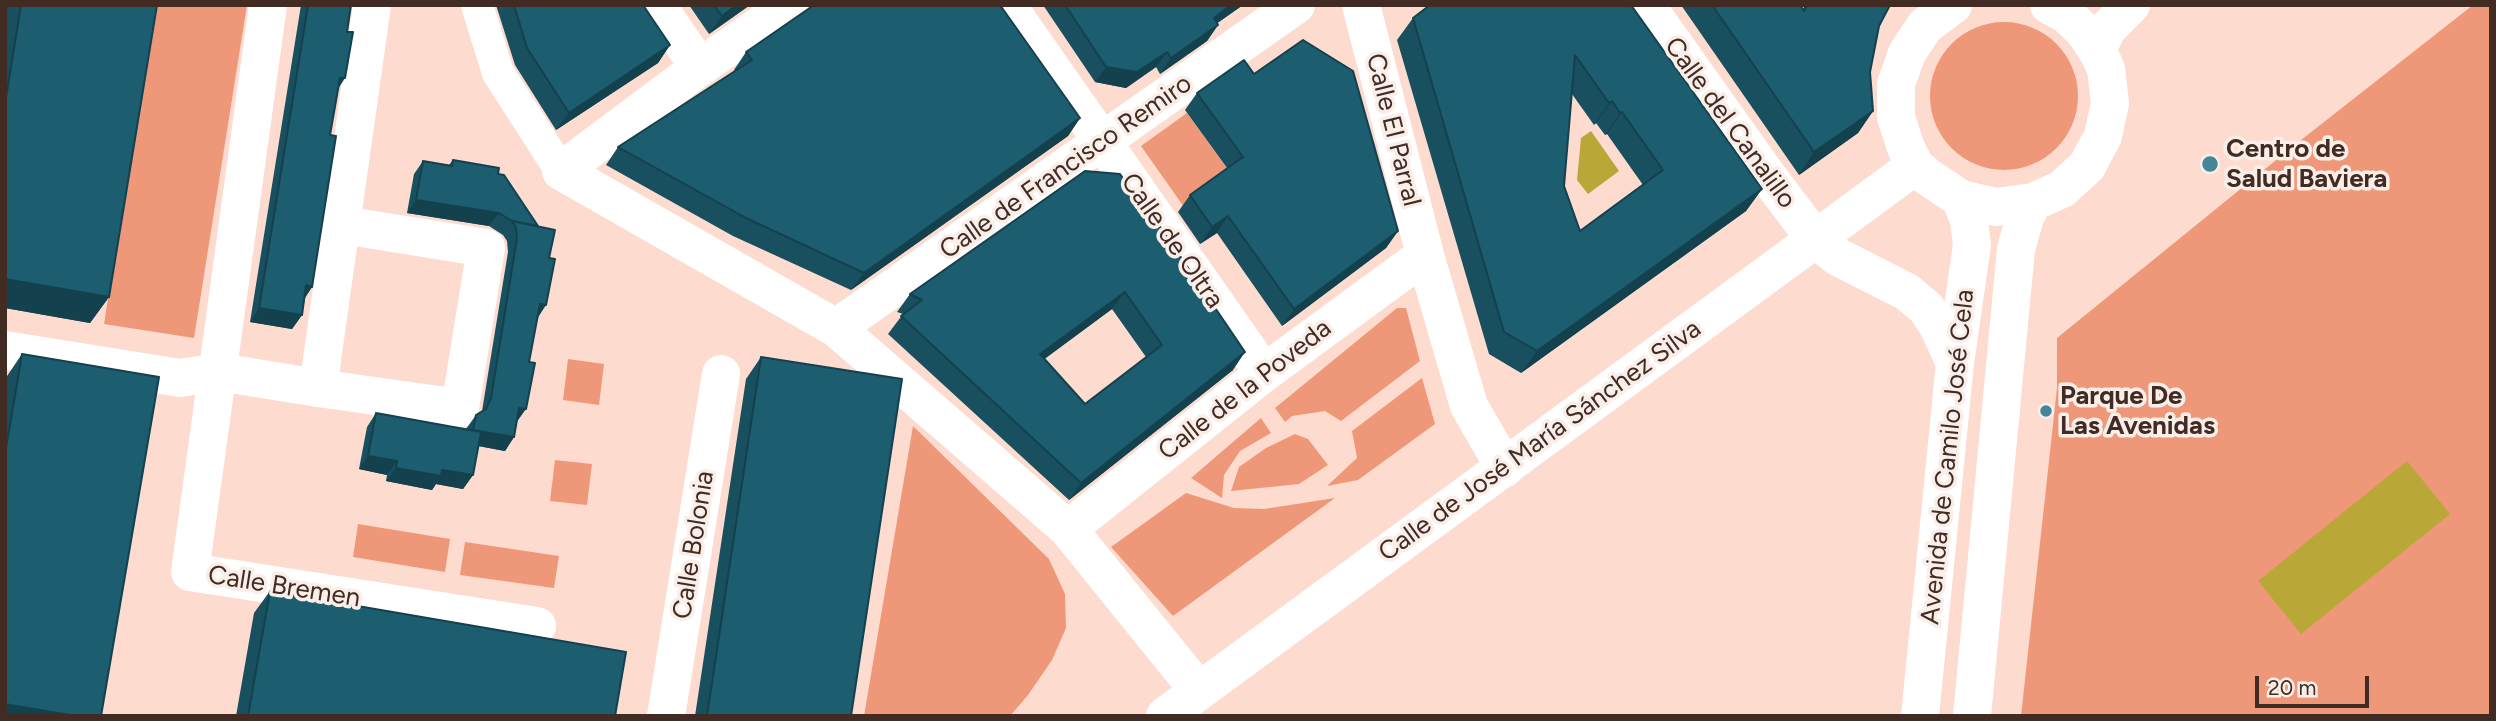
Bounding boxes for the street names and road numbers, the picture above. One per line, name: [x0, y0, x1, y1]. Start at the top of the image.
street label: Calle del Canalillo: [1658, 31, 1802, 215]
street label: Calle El Parral: [1359, 50, 1427, 210]
street label: Calle de Francisco Remiro: [934, 68, 1198, 266]
street label: Calle de Oltra: [1114, 167, 1230, 315]
street label: Avenida de Camilo José Cela: [1915, 288, 1981, 626]
street label: Calle de la Poveda: [1152, 313, 1338, 467]
street label: Calle de José María Sánchez Silva: [1373, 314, 1707, 568]
street label: Calle Bolonia: [667, 469, 721, 621]
street label: Calle Bremen: [206, 560, 362, 614]

